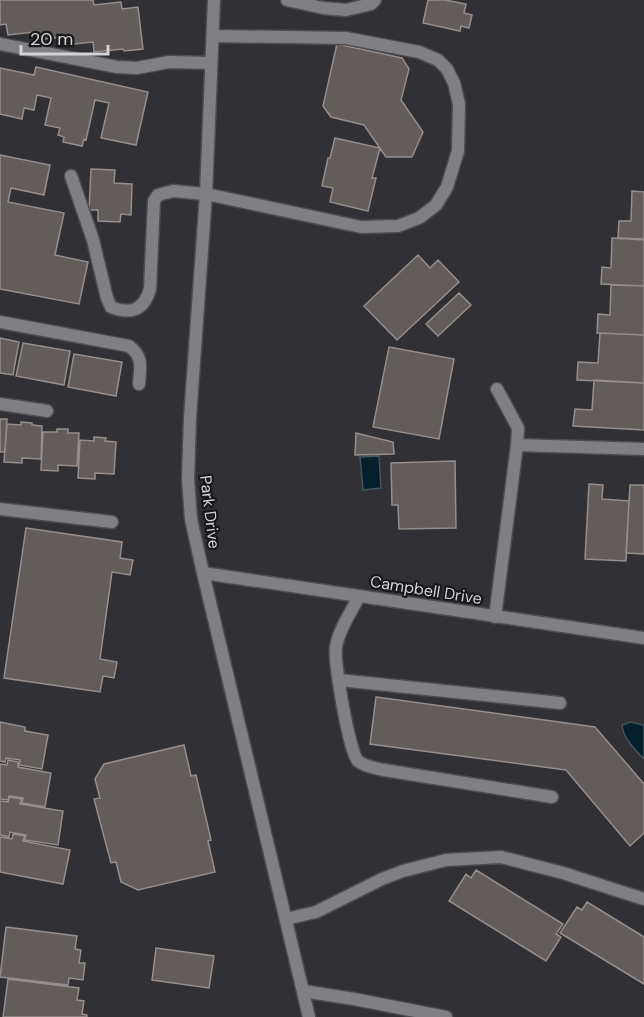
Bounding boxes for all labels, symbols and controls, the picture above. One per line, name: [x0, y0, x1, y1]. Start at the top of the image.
scale bar: [21, 18, 108, 56]
text: 20 m: [30, 27, 73, 51]
street label: Park Drive: [195, 474, 225, 550]
street label: Campbell Drive: [369, 571, 483, 609]

